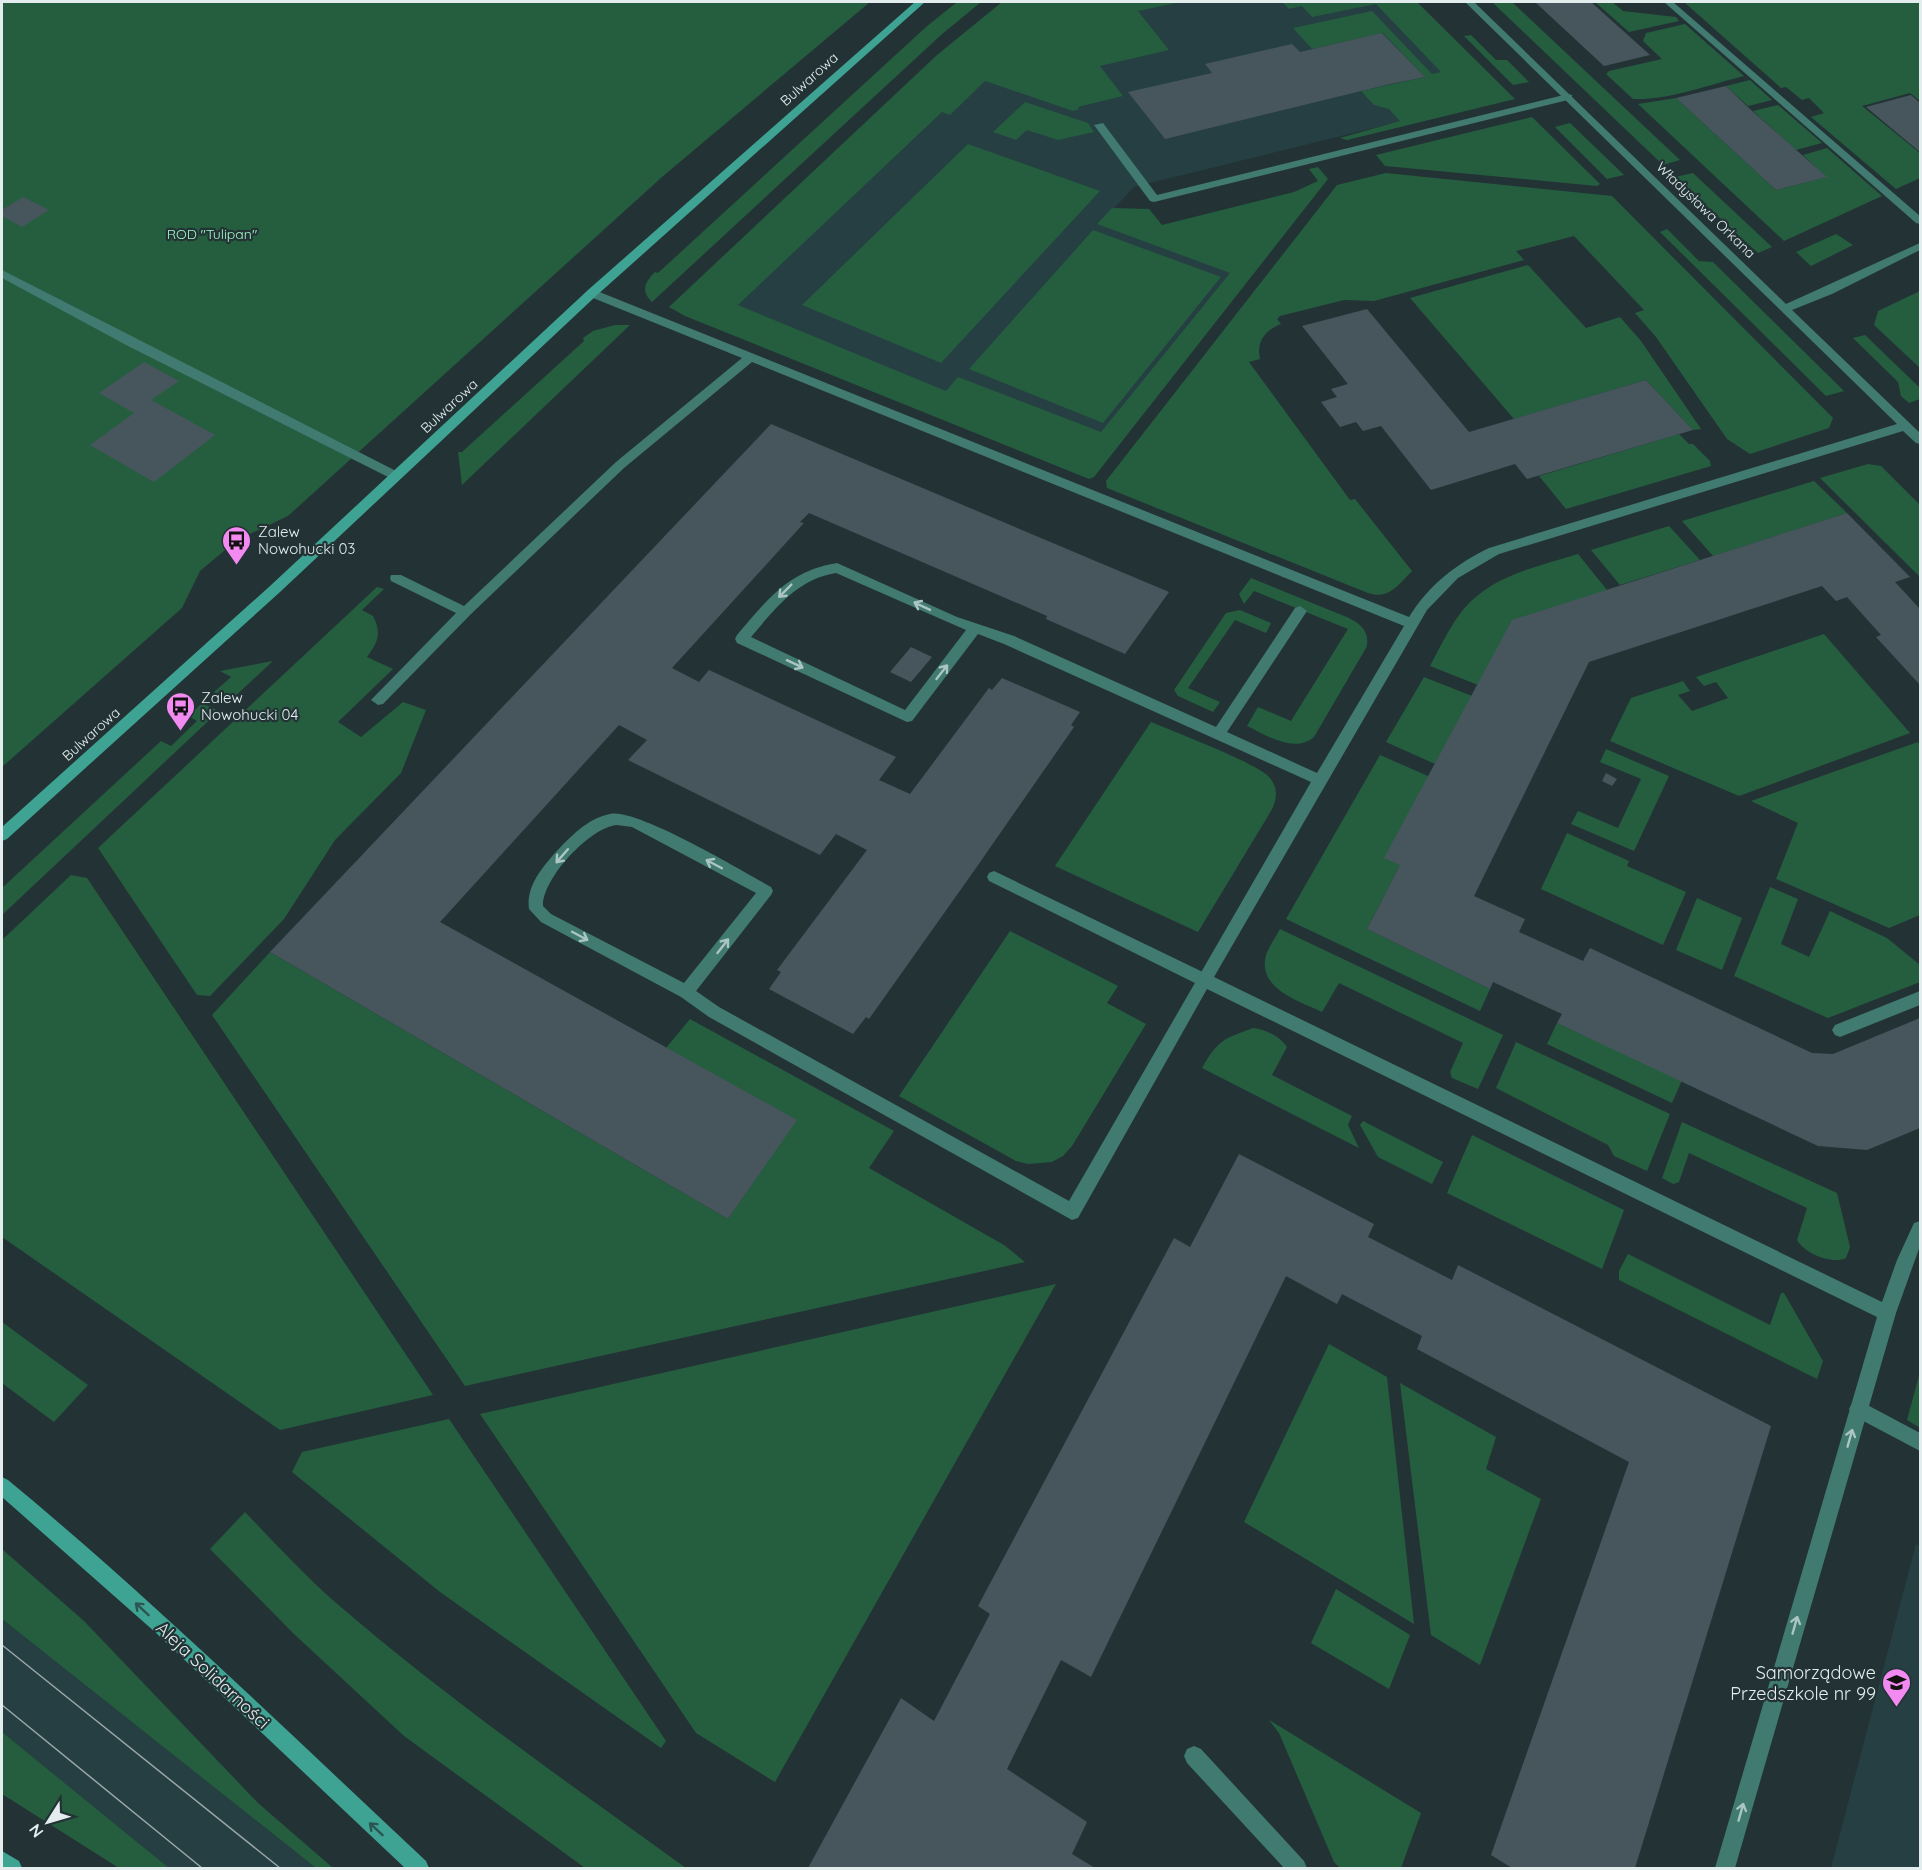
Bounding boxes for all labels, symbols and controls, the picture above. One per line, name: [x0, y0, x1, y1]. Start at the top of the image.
street label: Bulwarowa: [776, 48, 842, 110]
street label: Władysława Orkana: [1653, 158, 1759, 262]
park label: ROD "Tulipan": [167, 225, 257, 243]
street label: Bulwarowa: [417, 375, 481, 437]
place label: Zalew Nowohucki 03: [258, 522, 355, 558]
bus stop icon: Zalew Nowohucki 03: [221, 524, 253, 566]
one-way arrow: [778, 584, 792, 599]
one-way arrow: [913, 600, 932, 611]
one-way arrow: [785, 659, 803, 671]
one-way arrow: [935, 665, 948, 681]
place label: Zalew Nowohucki 04: [201, 688, 298, 724]
bus stop icon: Zalew Nowohucki 04: [164, 690, 196, 732]
street label: Bulwarowa: [58, 703, 124, 765]
one-way arrow: [556, 848, 569, 864]
one-way arrow: [706, 858, 724, 869]
one-way arrow: [571, 931, 589, 943]
one-way arrow: [716, 939, 729, 955]
one-way arrow: [1844, 1429, 1856, 1448]
one-way arrow: [135, 1602, 150, 1616]
street label: Aleja Solidarności: [151, 1616, 275, 1734]
one-way arrow: [1790, 1616, 1801, 1635]
place label: Samorządowe Przedszkole nr 99: [1730, 1661, 1876, 1705]
school or university icon: Samorządowe Przedszkole nr 99: [1881, 1666, 1913, 1708]
north arrow: [18, 1792, 78, 1852]
one-way arrow: [1736, 1803, 1747, 1822]
text: N: [24, 1820, 48, 1842]
one-way arrow: [369, 1822, 384, 1836]

